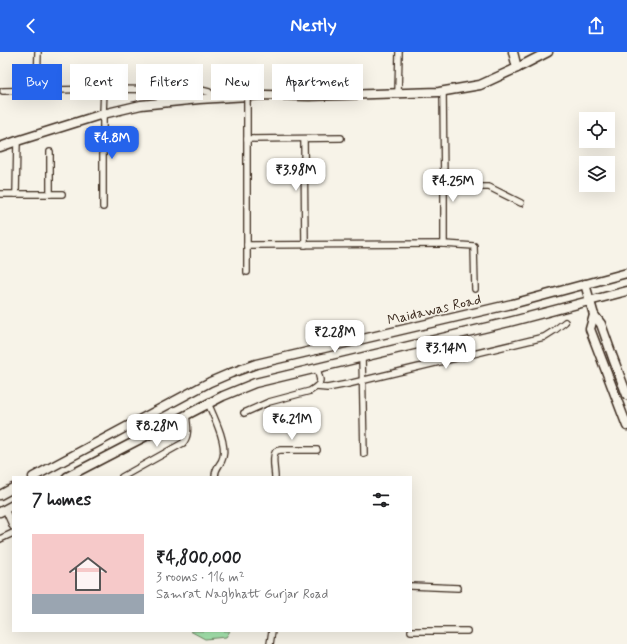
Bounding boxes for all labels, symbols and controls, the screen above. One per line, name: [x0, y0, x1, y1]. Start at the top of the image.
text: Nestly: [290, 14, 337, 38]
icon: back: [20, 15, 42, 37]
icon: share: [585, 15, 607, 37]
chip: Buy: [12, 64, 62, 100]
chip: Rent: [70, 64, 128, 100]
chip: Filters: [136, 64, 203, 100]
chip: New: [211, 64, 264, 100]
chip: Apartment: [272, 64, 363, 100]
map controls: [579, 112, 615, 192]
button: locate: [579, 112, 615, 148]
pin: ₹4.8M: [84, 126, 140, 160]
text: ₹4.8M: [94, 130, 130, 147]
button: layers: [579, 156, 615, 192]
pin: ₹3.98M: [263, 158, 329, 192]
text: ₹3.98M: [276, 162, 316, 179]
pin: ₹4.25M: [420, 169, 486, 203]
text: ₹4.25M: [432, 173, 474, 190]
street label: Maidawas Road: [386, 290, 483, 330]
pin: ₹2.28M: [302, 320, 368, 354]
text: ₹2.28M: [314, 324, 356, 341]
pin: ₹3.14M: [413, 336, 479, 370]
text: ₹3.14M: [425, 340, 467, 357]
pin: ₹6.21M: [259, 407, 325, 441]
text: ₹6.21M: [272, 411, 312, 428]
pin: ₹8.28M: [124, 414, 190, 448]
text: ₹8.28M: [136, 418, 178, 435]
text: 7 homes: [32, 489, 91, 511]
icon: filters: [370, 489, 392, 511]
text: ₹4,800,000: [156, 547, 241, 569]
icon: home: [64, 550, 112, 598]
text: 3 rooms · 116 m²: [156, 569, 245, 586]
text: Samrat Nagbhatt Gurjar Road: [156, 586, 328, 603]

